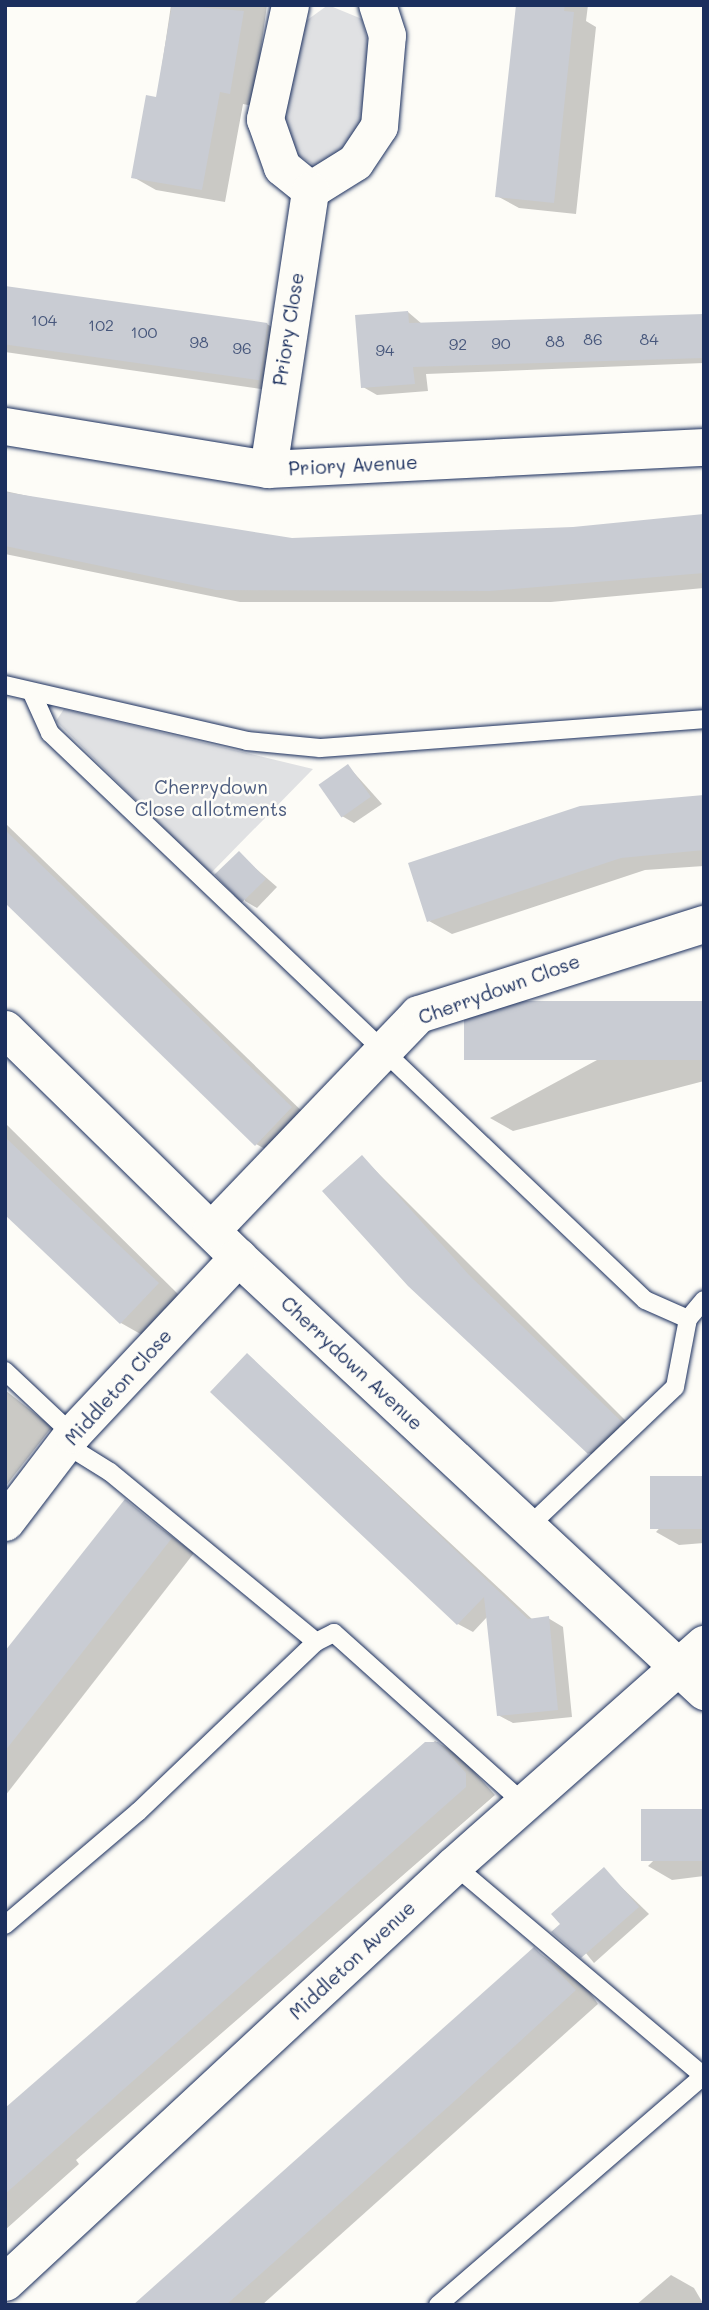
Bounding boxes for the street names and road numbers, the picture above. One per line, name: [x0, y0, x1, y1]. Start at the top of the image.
street label: Priory Close: [268, 271, 308, 387]
street label: Priory Avenue: [288, 450, 418, 480]
street label: Cherrydown Close: [415, 949, 583, 1029]
street label: Cherrydown Avenue: [276, 1291, 428, 1435]
street label: Middleton Close: [60, 1324, 176, 1450]
street label: Middleton Avenue: [284, 1896, 420, 2024]

